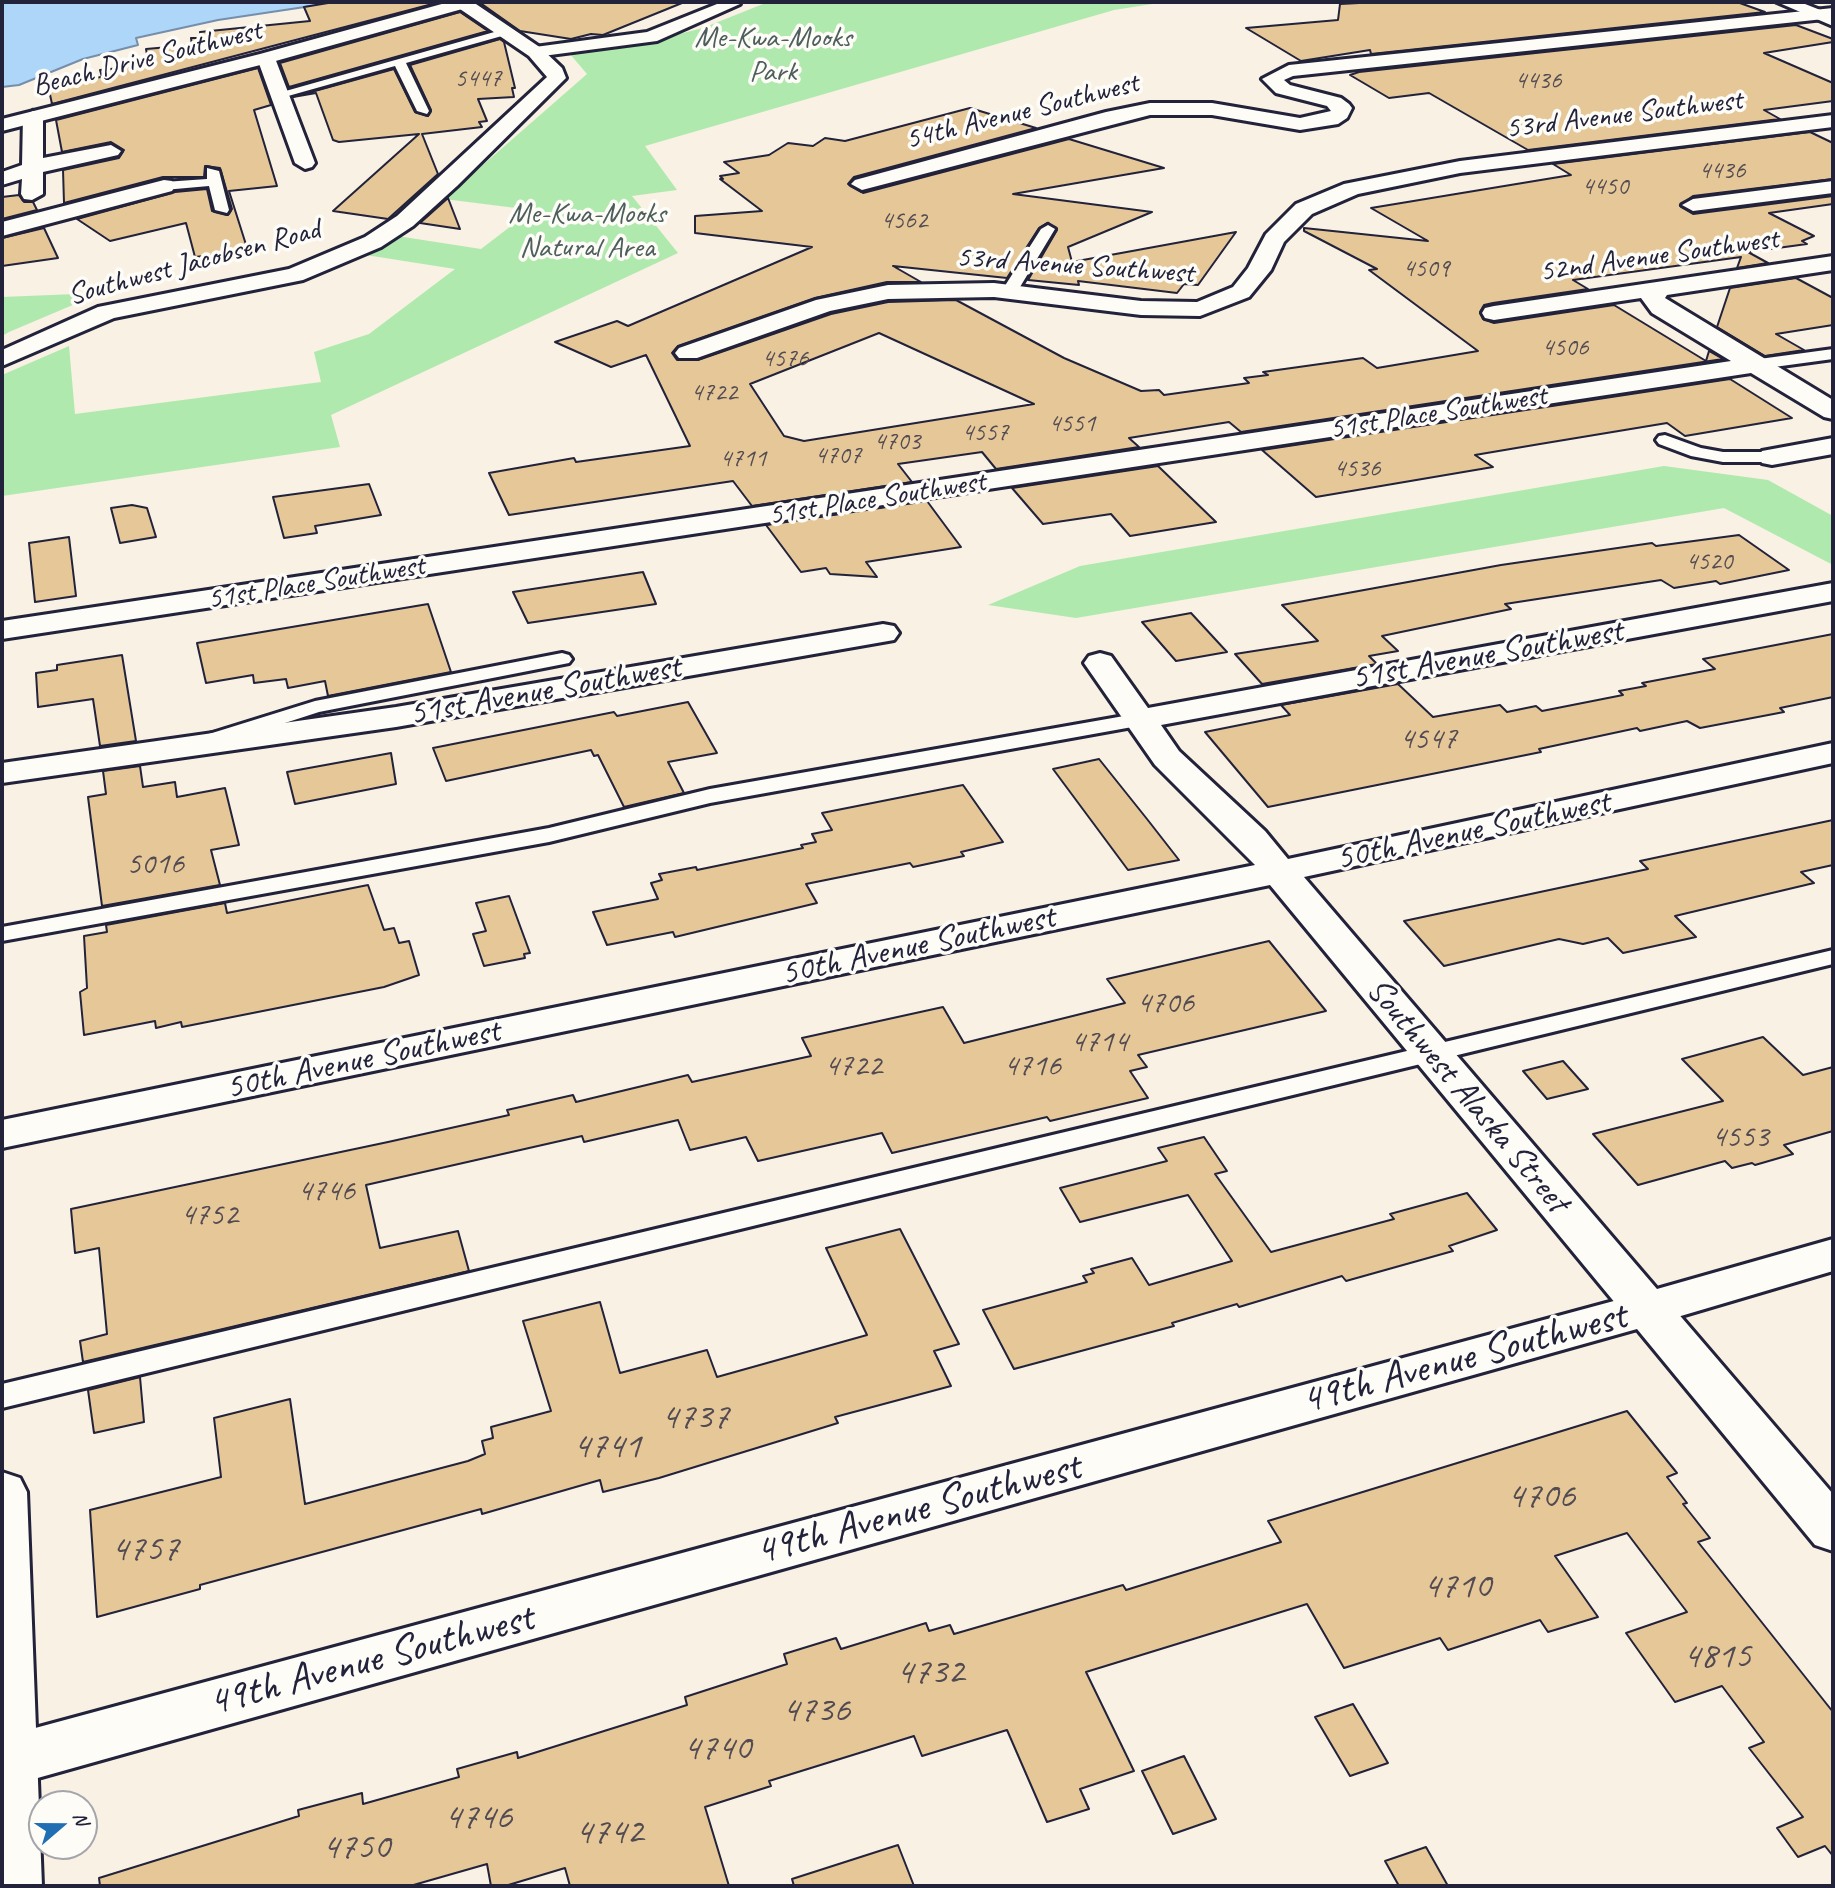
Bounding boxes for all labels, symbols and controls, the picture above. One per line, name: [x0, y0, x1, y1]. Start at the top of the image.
street label: Beach Drive Southwest: [29, 13, 265, 105]
park label: Me-Kwa-Mooks Park: [694, 20, 852, 90]
house number: 5447: [455, 63, 501, 95]
house number: 4436: [1515, 65, 1561, 97]
street label: 54th Avenue Southwest: [902, 66, 1142, 158]
street label: 53rd Avenue Southwest: [1504, 83, 1744, 147]
house number: 4436: [1699, 155, 1745, 187]
house number: 4450: [1582, 171, 1628, 203]
park label: Me-Kwa-Mooks Natural Area: [508, 196, 666, 266]
house number: 4562: [881, 205, 927, 237]
street label: Southwest Jacobsen Road: [64, 212, 324, 314]
street label: 52nd Avenue Southwest: [1537, 221, 1781, 291]
street label: 53rd Avenue Southwest: [955, 240, 1195, 292]
house number: 4509: [1403, 253, 1449, 285]
house number: 4506: [1542, 332, 1588, 364]
house number: 4576: [762, 343, 808, 375]
house number: 4722: [691, 377, 737, 409]
street label: 51st Place Southwest: [1327, 378, 1549, 448]
house number: 4551: [1049, 408, 1095, 440]
house number: 4557: [962, 417, 1008, 449]
house number: 4703: [874, 426, 920, 458]
house number: 4707: [815, 440, 861, 472]
house number: 4711: [720, 443, 766, 475]
house number: 4536: [1334, 453, 1380, 485]
street label: 51st Place Southwest: [766, 464, 988, 534]
house number: 4520: [1686, 546, 1732, 578]
street label: 51st Place Southwest: [205, 548, 427, 618]
street label: 51st Avenue Southwest: [1348, 610, 1626, 700]
street label: 51st Avenue Southwest: [406, 646, 684, 736]
house number: 4547: [1399, 721, 1457, 759]
street label: 50th Avenue Southwest: [1332, 781, 1614, 881]
house number: 5016: [126, 846, 184, 884]
street label: 50th Avenue Southwest: [777, 896, 1059, 996]
street label: Southwest Alaska Street: [1357, 970, 1577, 1222]
house number: 4706: [1136, 985, 1194, 1023]
street label: 50th Avenue Southwest: [222, 1010, 504, 1110]
house number: 4714: [1070, 1024, 1128, 1062]
house number: 4722: [824, 1048, 882, 1086]
house number: 4716: [1003, 1048, 1061, 1086]
house number: 4553: [1711, 1119, 1769, 1157]
house number: 4746: [297, 1173, 355, 1211]
house number: 4752: [180, 1197, 238, 1235]
street label: 49th Avenue Southwest: [1296, 1291, 1632, 1427]
house number: 4737: [661, 1395, 729, 1441]
house number: 4741: [573, 1424, 641, 1470]
street label: 49th Avenue Southwest: [750, 1442, 1086, 1578]
house number: 4706: [1507, 1474, 1575, 1520]
house number: 4757: [111, 1527, 179, 1573]
house number: 4710: [1423, 1564, 1491, 1610]
street label: 49th Avenue Southwest: [203, 1593, 539, 1729]
house number: 4815: [1683, 1634, 1751, 1680]
house number: 4732: [896, 1650, 964, 1696]
house number: 4736: [782, 1688, 850, 1734]
house number: 4740: [683, 1726, 751, 1772]
north arrow: [28, 1790, 98, 1860]
house number: 4746: [444, 1795, 512, 1841]
text: N: [68, 1809, 94, 1828]
house number: 4742: [575, 1810, 643, 1856]
house number: 4750: [322, 1825, 390, 1871]

